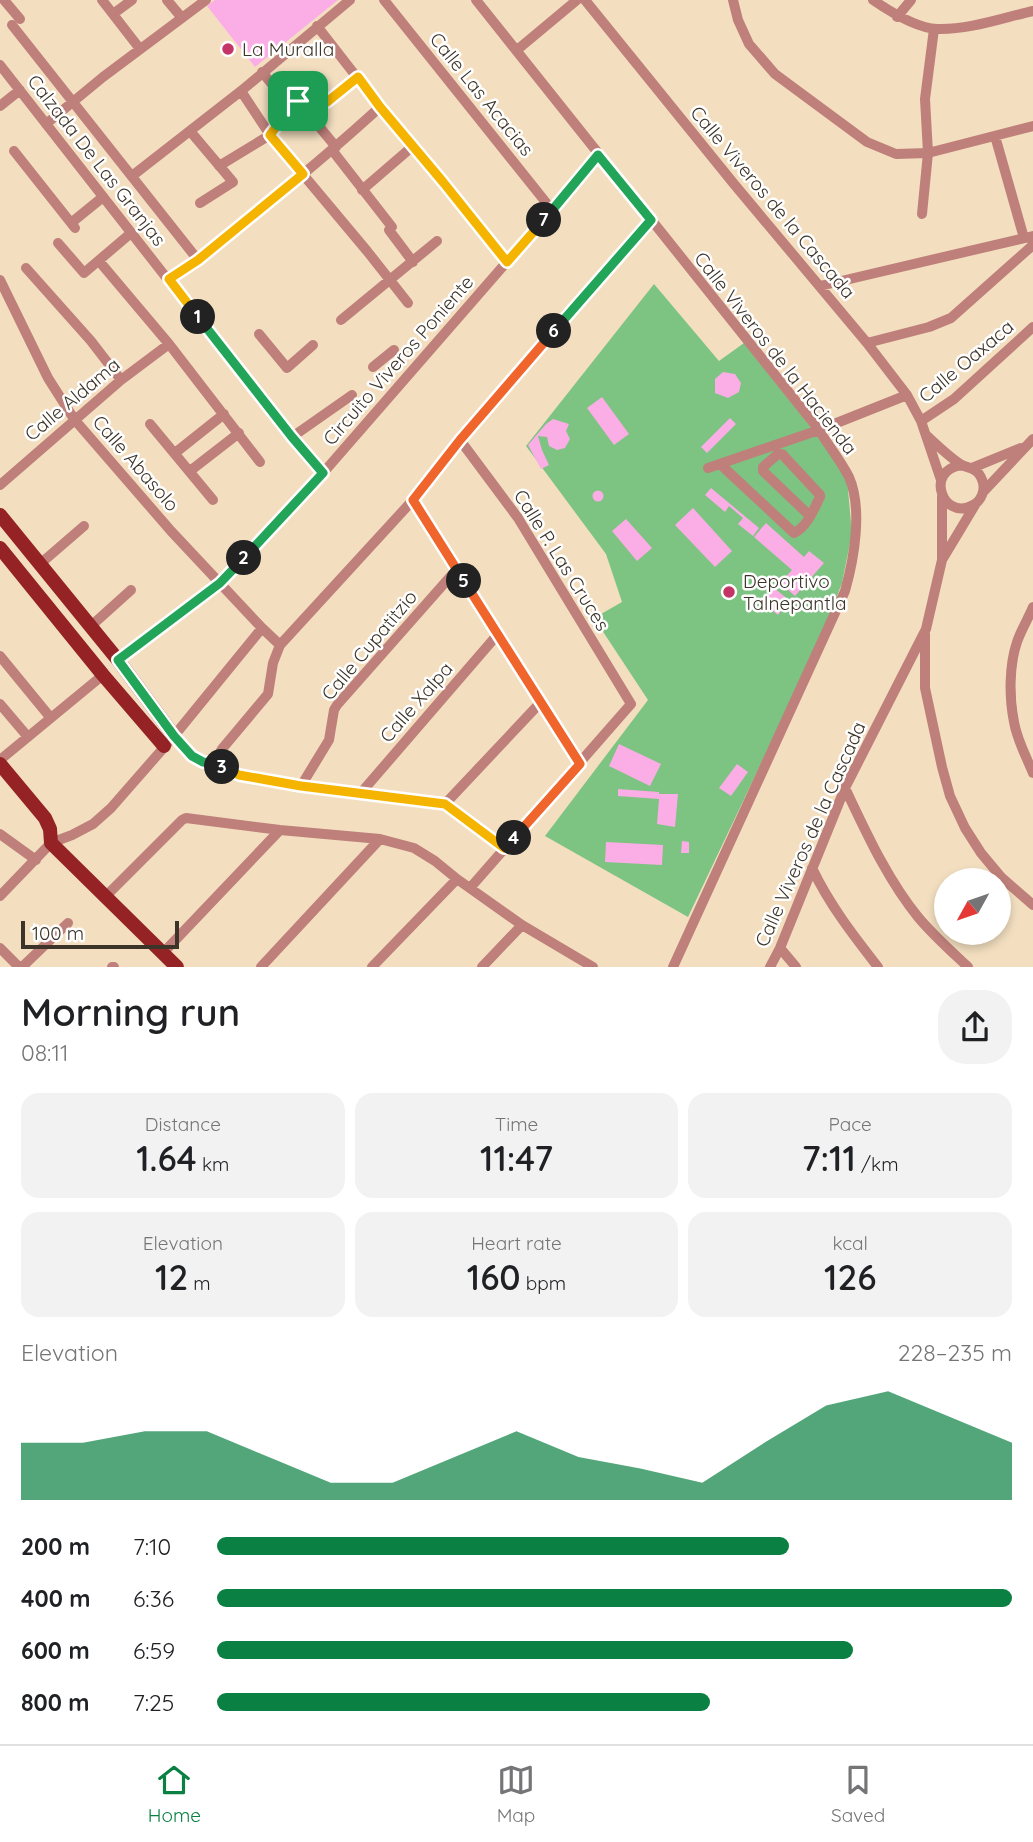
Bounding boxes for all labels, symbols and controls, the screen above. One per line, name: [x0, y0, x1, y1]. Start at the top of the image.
street label: Calle Las Acacias: [425, 27, 539, 161]
place label: La Muralla: [242, 37, 334, 61]
marker: La Muralla: [220, 41, 236, 57]
street label: Calzada De Las Granjas: [23, 70, 171, 251]
pin: [268, 71, 328, 131]
icon: arrive: [279, 82, 317, 120]
street label: Calle Viveros de la Cascada: [685, 101, 861, 303]
pin: 7: [526, 202, 562, 238]
text: 7: [538, 207, 549, 231]
street label: Calle Viveros de la Hacienda: [689, 247, 863, 459]
street label: Circuito Viveros Poniente: [318, 270, 478, 450]
pin: 1: [180, 300, 216, 334]
text: 1: [194, 304, 201, 328]
pin: 6: [536, 314, 572, 348]
street label: Calle Oaxaca: [914, 314, 1018, 408]
text: 6: [548, 318, 559, 342]
street label: Calle Aldama: [20, 352, 124, 446]
street label: Calle Abasolo: [88, 410, 184, 516]
street label: Calle P. Las Cruces: [509, 485, 615, 635]
pin: 2: [226, 540, 262, 576]
text: 2: [238, 545, 249, 569]
pin: 5: [447, 564, 482, 598]
text: 5: [458, 568, 469, 592]
place label: Deportivo Talnepantla: [743, 569, 847, 615]
marker: Deportivo Talnepantla: [721, 584, 737, 600]
street label: Calle Cupatitzio: [316, 585, 422, 705]
street label: Calle Xalpa: [375, 657, 457, 747]
street label: Calle Viveros de la Cascada: [749, 718, 871, 950]
pin: 3: [204, 750, 240, 784]
text: 3: [216, 754, 227, 778]
pin: 4: [496, 820, 532, 856]
text: 4: [508, 825, 519, 849]
north arrow: [934, 868, 1012, 945]
map controls: [934, 868, 1011, 945]
scale bar: [21, 918, 178, 950]
text: 100 m: [32, 921, 84, 945]
text: Morning run: [21, 988, 240, 1036]
button: share: [938, 990, 1012, 1064]
text: 08:11: [21, 1038, 68, 1067]
text: Distance: [145, 1112, 221, 1136]
text: Time: [495, 1112, 538, 1136]
text: Pace: [828, 1112, 872, 1136]
text: 1.64: [136, 1136, 197, 1180]
text: 11:47: [480, 1136, 553, 1180]
text: 7:11: [802, 1136, 856, 1180]
text: km: [197, 1152, 229, 1176]
text: /km: [856, 1152, 899, 1176]
text: Elevation: [143, 1231, 223, 1255]
text: Heart rate: [471, 1231, 562, 1255]
text: kcal: [832, 1231, 868, 1255]
text: 12: [155, 1255, 188, 1299]
text: 160: [467, 1255, 521, 1299]
text: 126: [824, 1255, 876, 1299]
text: m: [188, 1271, 211, 1295]
text: bpm: [521, 1271, 566, 1295]
text: Elevation: [21, 1338, 118, 1367]
text: 228–235 m: [898, 1338, 1012, 1367]
text: 200 m: [21, 1532, 90, 1561]
text: 7:10: [133, 1532, 171, 1561]
text: 400 m: [21, 1584, 90, 1613]
text: 6:36: [133, 1584, 174, 1613]
text: 600 m: [21, 1636, 90, 1665]
text: 6:59: [133, 1636, 175, 1665]
text: 800 m: [21, 1688, 90, 1717]
text: 7:25: [133, 1688, 174, 1717]
tab: Home: [148, 1761, 201, 1827]
tab: Map: [497, 1761, 535, 1827]
tab: Saved: [831, 1761, 885, 1827]

